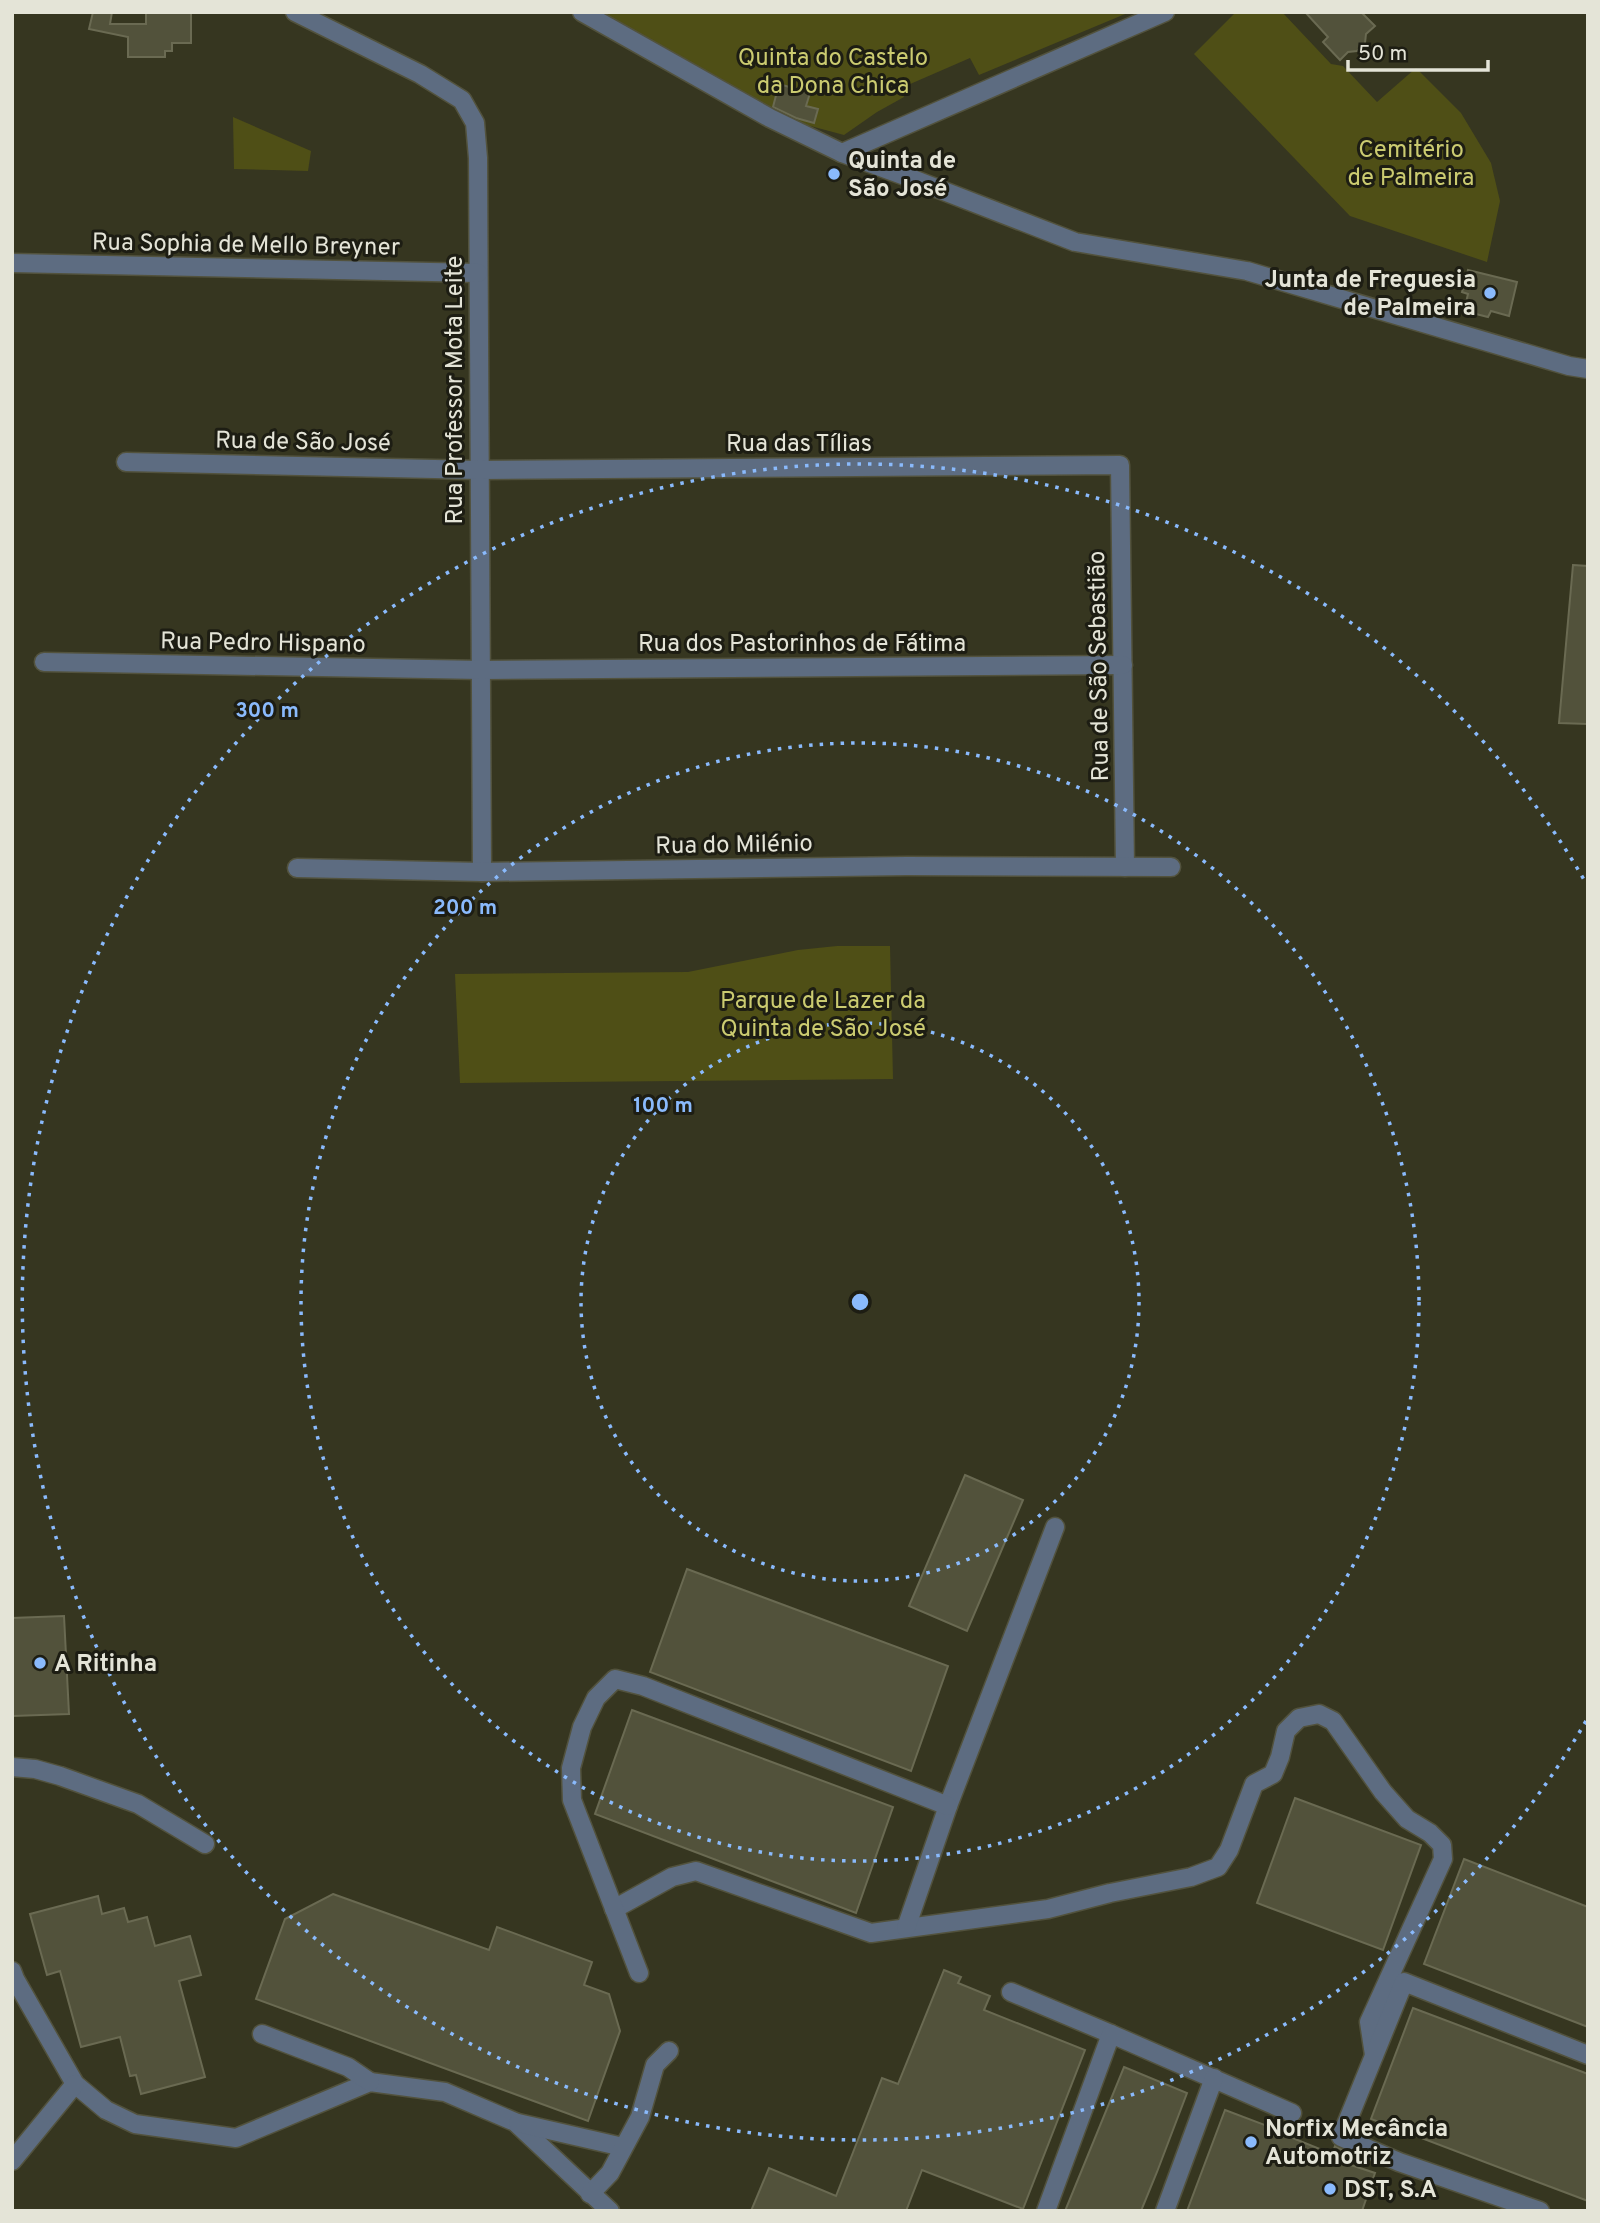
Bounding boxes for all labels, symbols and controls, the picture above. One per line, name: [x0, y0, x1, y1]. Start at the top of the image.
scale bar: [1348, 28, 1488, 72]
text: 50 m: [1358, 41, 1407, 68]
park label: Quinta do Castelo da Dona Chica: [738, 44, 928, 102]
park label: Cemitério de Palmeira: [1348, 136, 1474, 194]
place label: Quinta de São José: [848, 147, 956, 205]
marker: Quinta de São José: [826, 166, 842, 182]
street label: Rua Sophia de Mello Breyner: [92, 228, 400, 264]
street label: Rua Professor Mota Leite: [441, 256, 471, 524]
place label: Junta de Freguesia de Palmeira: [1265, 266, 1476, 324]
marker: Junta de Freguesia de Palmeira: [1482, 285, 1498, 301]
street label: Rua de São José: [215, 426, 391, 460]
street label: Rua das Tílias: [726, 430, 872, 460]
street label: Rua de São Sebastião: [1083, 550, 1117, 782]
street label: Rua Pedro Hispano: [160, 627, 366, 661]
street label: Rua dos Pastorinhos de Fátima: [638, 630, 966, 660]
text: 300 m: [235, 698, 299, 725]
street label: Rua do Milénio: [655, 830, 813, 862]
text: 200 m: [433, 895, 497, 922]
park label: Parque de Lazer da Quinta de São José: [720, 987, 926, 1045]
text: 100 m: [633, 1093, 693, 1120]
centre of rings: [848, 1290, 872, 1314]
place label: A Ritinha: [54, 1650, 157, 1680]
marker: A Ritinha: [32, 1655, 48, 1671]
place label: Norfix Mecância Automotriz: [1265, 2115, 1448, 2173]
marker: Norfix Mecância Automotriz: [1243, 2134, 1259, 2150]
place label: DST, S.A: [1344, 2176, 1437, 2206]
marker: DST, S.A: [1322, 2181, 1338, 2197]

